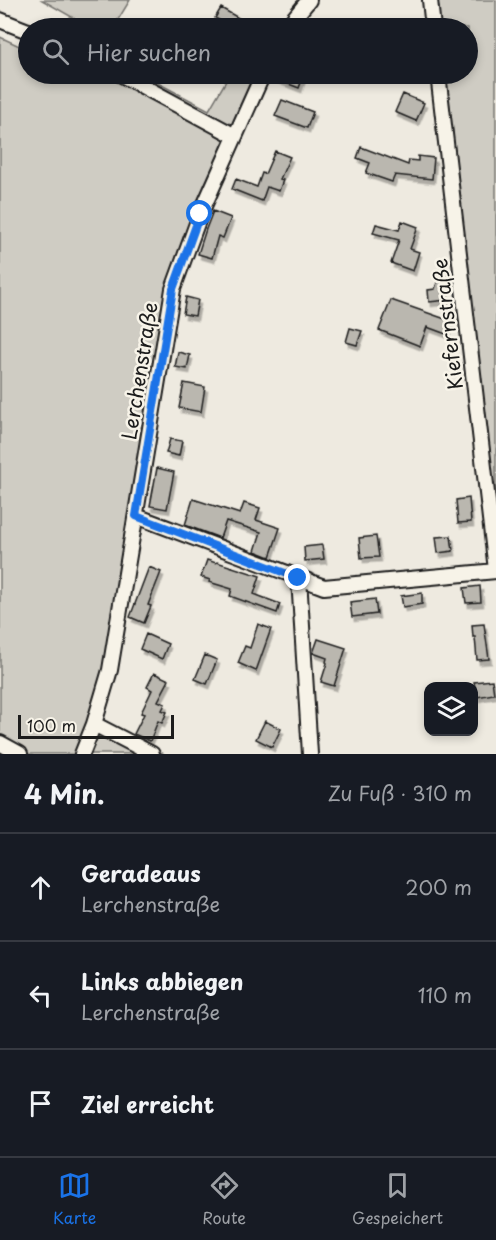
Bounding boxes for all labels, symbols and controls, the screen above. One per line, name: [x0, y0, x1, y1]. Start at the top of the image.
search box: [18, 18, 478, 84]
icon: search: [39, 35, 72, 68]
text: Hier suchen: [87, 35, 211, 68]
route start: [186, 200, 212, 226]
street label: Kiefernstraße: [424, 257, 470, 391]
street label: Lerchenstraße: [113, 300, 165, 442]
route end: [284, 564, 310, 590]
map controls: [424, 682, 478, 736]
button: layers: [424, 682, 478, 736]
scale bar: [18, 712, 174, 740]
text: 100 m: [27, 713, 76, 737]
text: 4 Min.: [24, 774, 104, 813]
text: Zu Fuß · 310 m: [328, 778, 472, 808]
text: Geradeaus: [81, 856, 201, 889]
icon: ahead: [24, 871, 57, 904]
text: 200 m: [405, 872, 472, 902]
text: Lerchenstraße: [81, 889, 220, 919]
text: Links abbiegen: [81, 964, 243, 997]
icon: left: [24, 979, 57, 1012]
text: 110 m: [418, 980, 472, 1010]
text: Lerchenstraße: [81, 997, 220, 1027]
icon: arrive: [24, 1087, 57, 1120]
text: Ziel erreicht: [81, 1087, 214, 1120]
tab: Karte: [53, 1169, 96, 1229]
tab: Route: [202, 1169, 246, 1229]
tab: Gespeichert: [352, 1169, 443, 1229]

